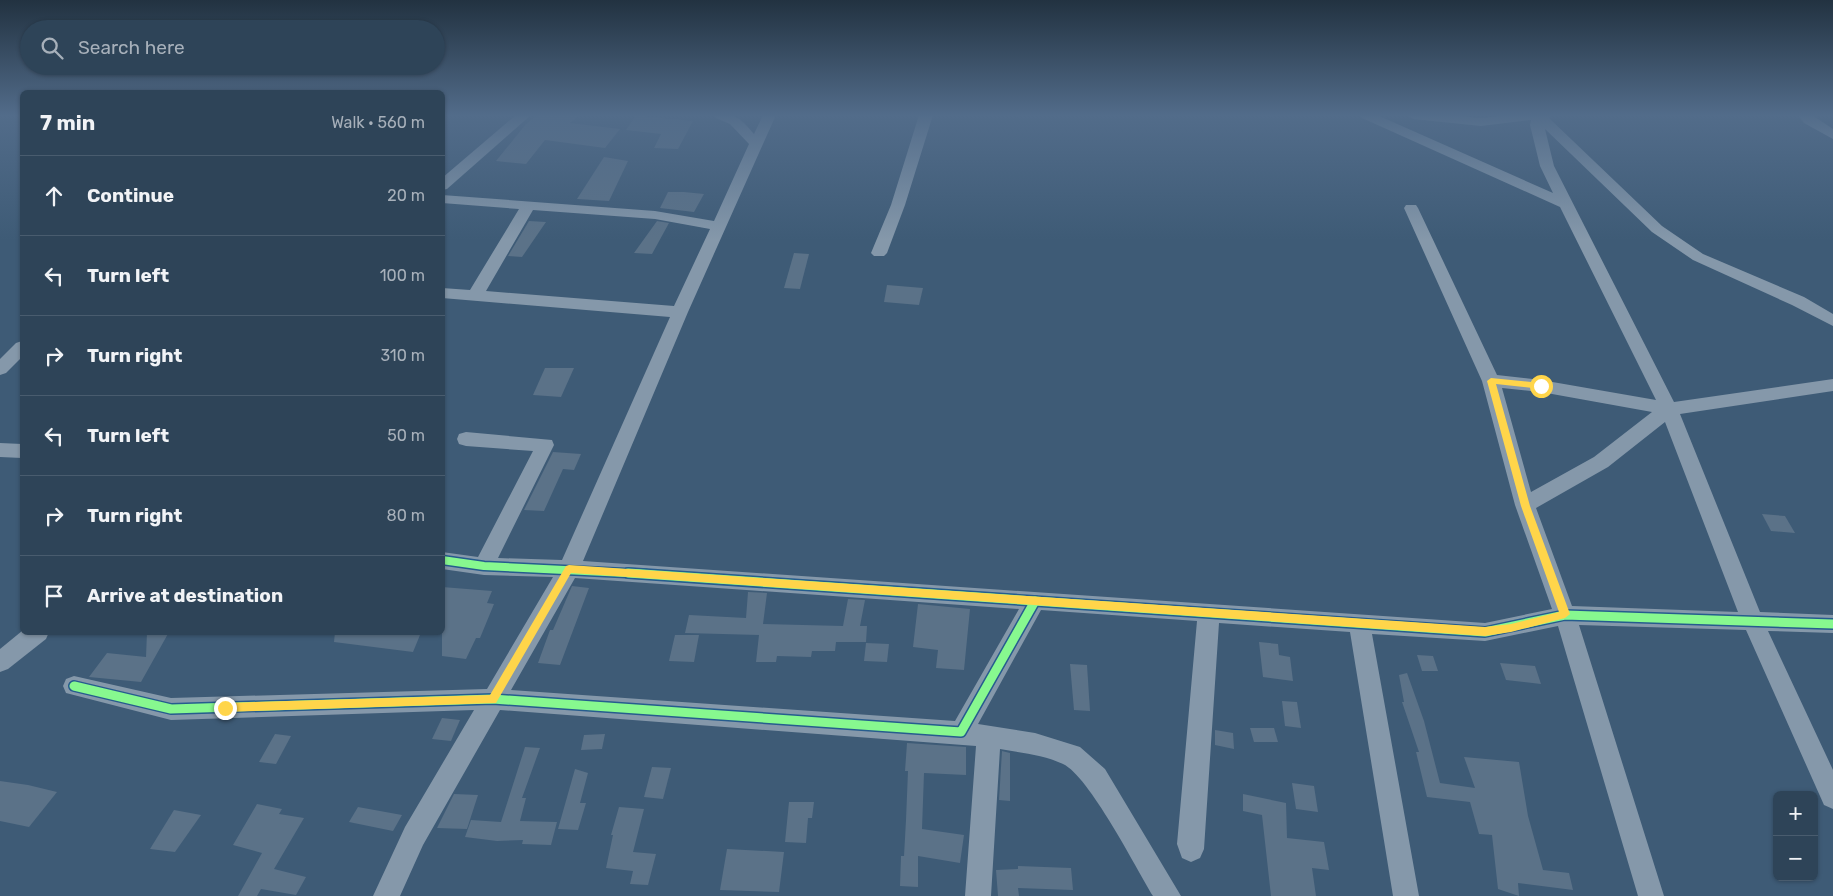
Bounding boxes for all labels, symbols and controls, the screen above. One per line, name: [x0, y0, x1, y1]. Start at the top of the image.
search box: [20, 20, 445, 75]
icon: search: [38, 34, 66, 62]
text: Search here: [78, 36, 185, 59]
text: 7 min: [40, 110, 95, 135]
text: Walk · 560 m: [331, 113, 425, 132]
icon: ahead: [40, 182, 68, 210]
text: Continue: [87, 184, 174, 207]
text: 20 m: [387, 186, 425, 205]
icon: left: [40, 262, 68, 290]
text: Turn left: [87, 264, 169, 287]
text: 100 m: [380, 266, 425, 285]
icon: right: [40, 342, 68, 370]
text: Turn right: [87, 344, 182, 367]
text: 310 m: [381, 346, 425, 365]
route start: [1530, 375, 1553, 398]
icon: left: [40, 422, 68, 450]
text: Turn left: [87, 424, 169, 447]
text: 50 m: [387, 426, 425, 445]
icon: right: [40, 502, 68, 530]
text: Turn right: [87, 504, 182, 527]
text: 80 m: [387, 506, 425, 525]
icon: arrive: [40, 582, 68, 610]
text: Arrive at destination: [87, 584, 283, 607]
route end: [214, 697, 237, 720]
map controls: [1773, 791, 1818, 881]
button: +: [1773, 791, 1818, 836]
button: −: [1773, 836, 1818, 881]

